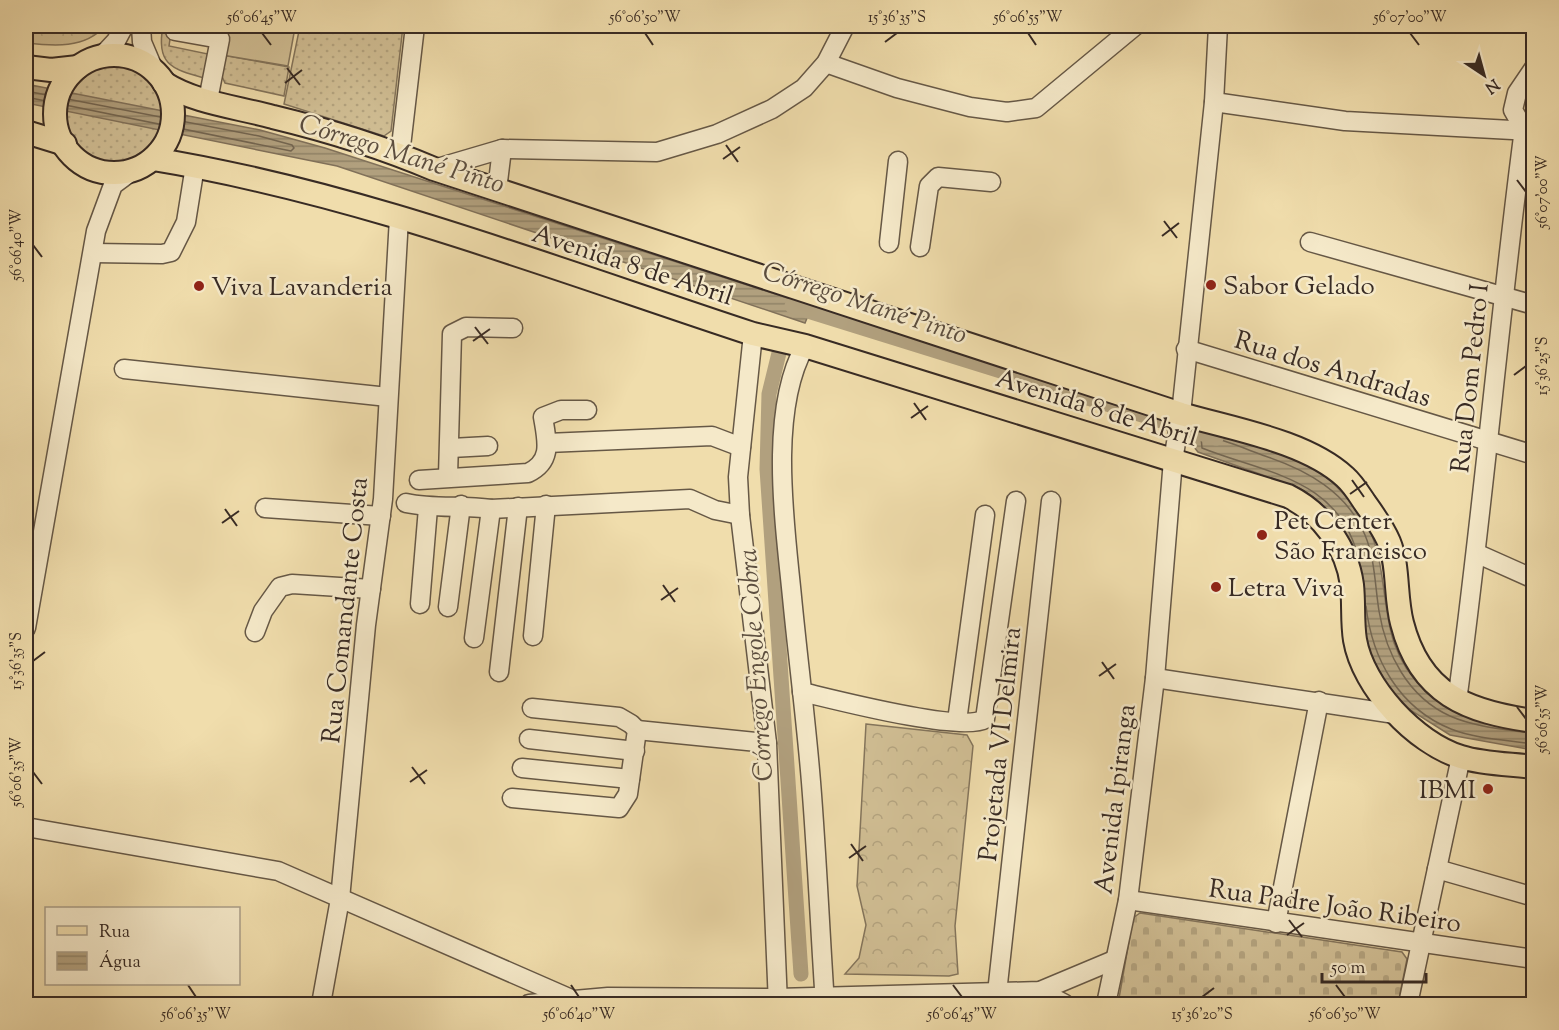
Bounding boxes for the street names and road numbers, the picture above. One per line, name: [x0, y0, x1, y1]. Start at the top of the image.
street label: Avenida 8 de Abril: [527, 216, 738, 316]
street label: Rua Dom Pedro I: [1443, 281, 1500, 475]
street label: Rua dos Andradas: [1229, 323, 1435, 418]
street label: Avenida 8 de Abril: [991, 361, 1202, 458]
street label: Rua Comandante Costa: [314, 475, 379, 745]
street label: Projetada VI Delmira: [971, 625, 1032, 863]
street label: Avenida Ipiranga: [1086, 702, 1146, 896]
street label: Rua Padre João Ribeiro: [1206, 871, 1463, 944]

